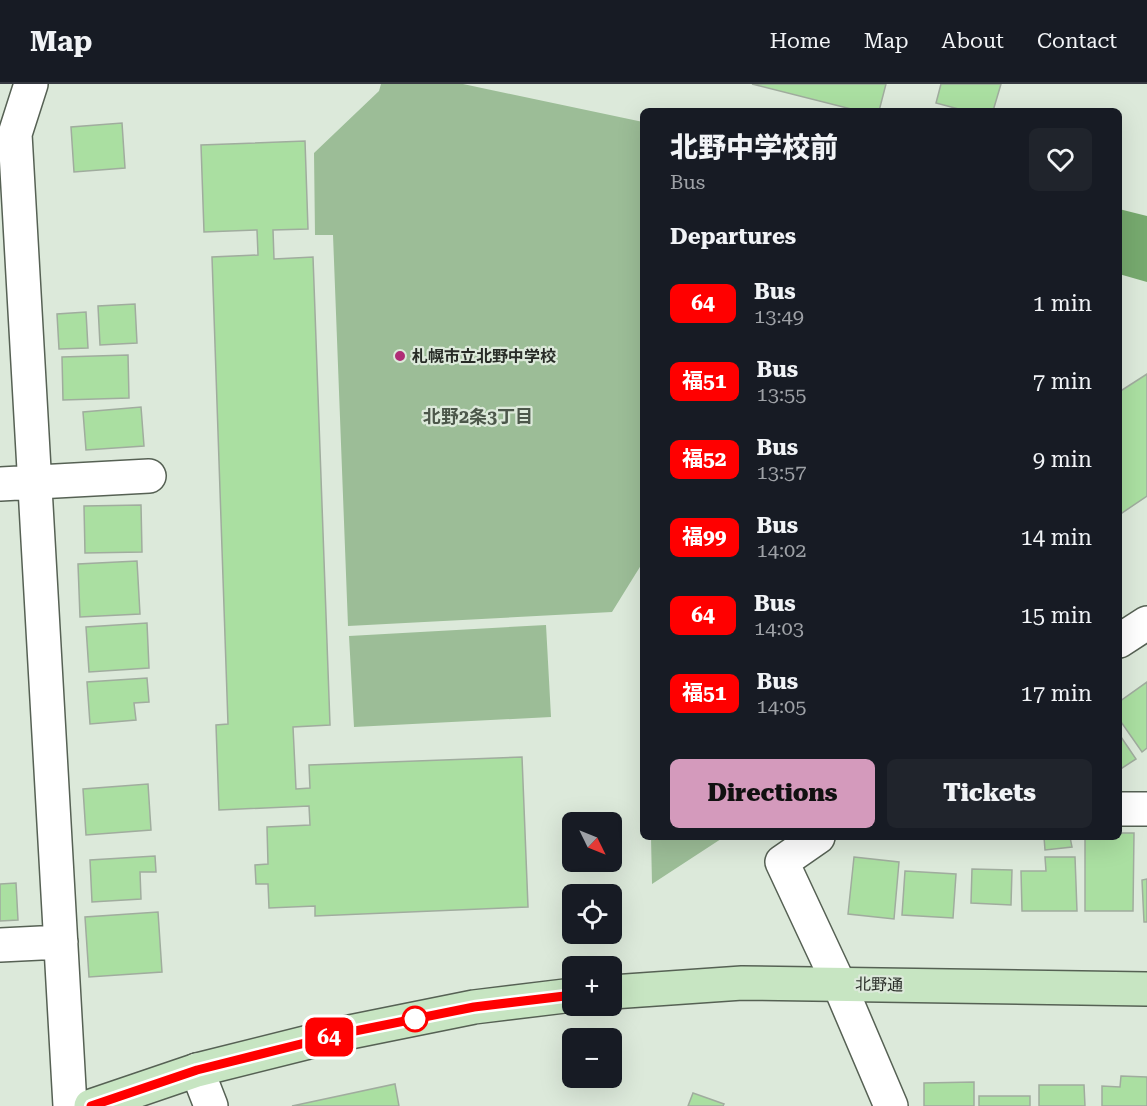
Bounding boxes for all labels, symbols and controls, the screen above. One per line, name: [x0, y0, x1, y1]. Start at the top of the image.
text: Map: [30, 25, 92, 58]
text: Home: [770, 29, 831, 53]
text: Map: [864, 29, 909, 53]
text: About: [942, 29, 1004, 53]
text: Contact: [1037, 29, 1117, 53]
button: heart: [1029, 128, 1092, 191]
text: 北野中学校前: [670, 131, 838, 164]
text: Bus: [670, 170, 705, 194]
text: Departures: [670, 224, 796, 249]
text: Bus: [754, 279, 796, 304]
text: 64: [691, 291, 715, 315]
text: 1 min: [1033, 291, 1092, 316]
text: 13:49: [754, 304, 804, 328]
place label: 札幌市立北野中学校: [412, 347, 556, 366]
marker: 札幌市立北野中学校: [393, 349, 407, 363]
text: Bus: [757, 357, 798, 382]
text: 福51: [682, 369, 727, 393]
text: 7 min: [1033, 369, 1092, 394]
text: 13:55: [757, 382, 806, 406]
district label: 北野2条3丁目: [423, 406, 533, 427]
text: Bus: [757, 435, 798, 460]
text: 福52: [682, 447, 727, 471]
text: 9 min: [1033, 447, 1092, 472]
text: 13:57: [757, 460, 806, 484]
text: Bus: [757, 513, 798, 538]
text: 福99: [682, 525, 727, 549]
text: 14 min: [1021, 525, 1092, 550]
text: 14:02: [757, 538, 806, 562]
text: Bus: [754, 591, 796, 616]
text: 64: [691, 603, 715, 627]
text: 15 min: [1021, 603, 1092, 628]
text: 14:03: [754, 616, 804, 640]
text: Bus: [757, 669, 798, 694]
text: 福51: [682, 681, 727, 705]
text: 17 min: [1021, 681, 1092, 706]
text: 14:05: [757, 694, 806, 718]
button: Directions: [670, 759, 875, 828]
button: Tickets: [887, 759, 1092, 828]
north arrow: [562, 812, 622, 872]
map controls: [562, 812, 622, 1088]
button: locate: [562, 884, 622, 944]
button: +: [562, 956, 622, 1016]
street label: 北野通: [855, 975, 903, 994]
unlabelled marker: [402, 1006, 428, 1032]
line badge: 64: [302, 1018, 356, 1056]
text: 64: [317, 1025, 341, 1049]
button: −: [562, 1028, 622, 1088]

